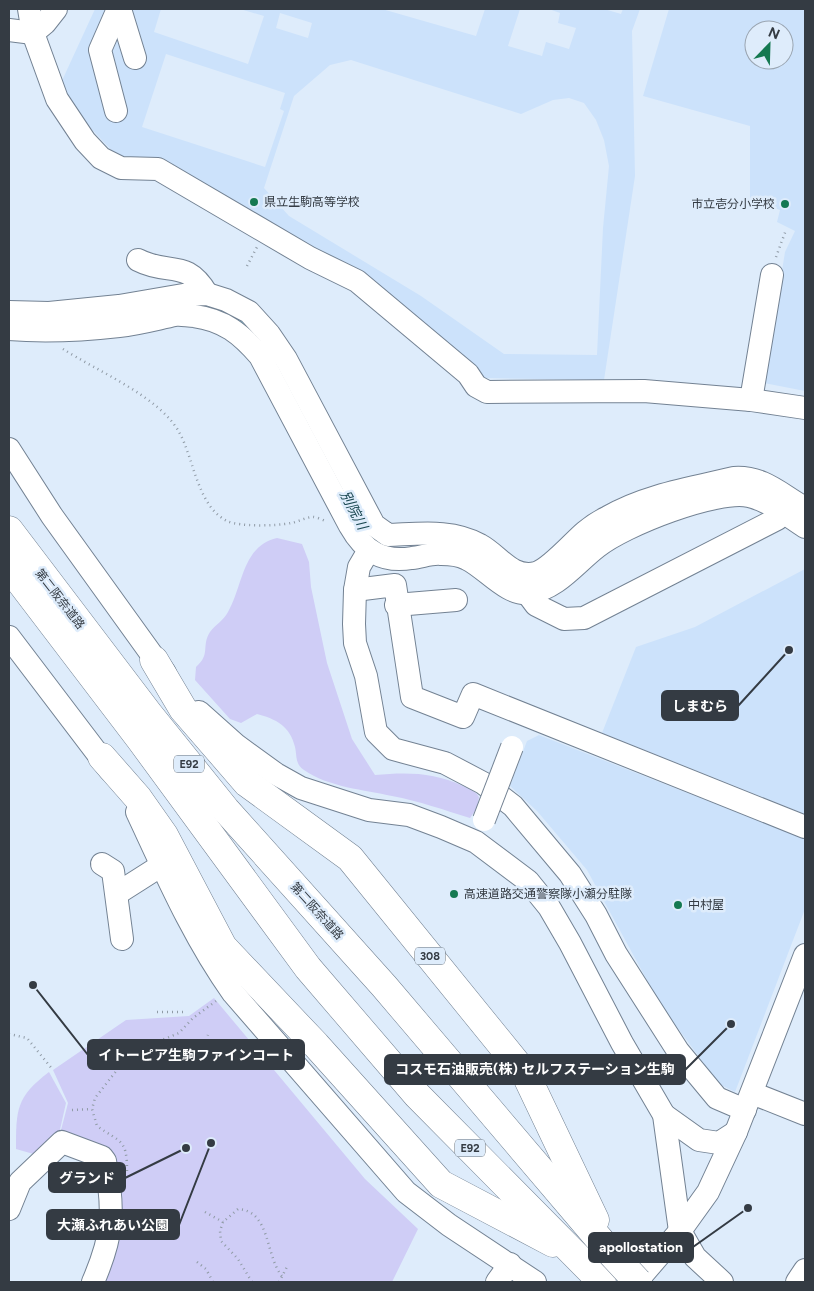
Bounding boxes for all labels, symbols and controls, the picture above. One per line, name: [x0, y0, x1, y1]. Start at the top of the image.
north arrow: [744, 20, 794, 70]
text: N: [766, 24, 782, 43]
place label: 県立生駒高等学校: [264, 195, 360, 209]
marker: 県立生駒高等学校: [248, 196, 260, 208]
place label: 市立壱分小学校: [691, 197, 775, 211]
marker: 市立壱分小学校: [779, 198, 791, 210]
water label: 別院川: [336, 488, 372, 535]
street label: 第二阪奈道路: [32, 566, 88, 632]
callout: しまむら: [662, 691, 738, 720]
text: しまむら: [672, 698, 728, 715]
road number: E92: [174, 756, 204, 772]
street label: 第二阪奈道路: [288, 880, 346, 942]
place label: 高速道路交通警察隊小瀬分駐隊: [464, 887, 632, 901]
marker: 高速道路交通警察隊小瀬分駐隊: [448, 888, 460, 900]
place label: 中村屋: [688, 898, 724, 912]
marker: 中村屋: [672, 899, 684, 911]
road number: 308: [415, 948, 445, 964]
callout: イトーピア生駒ファインコート: [88, 1040, 304, 1069]
text: イトーピア生駒ファインコート: [98, 1047, 294, 1064]
callout: コスモ石油販売(株) セルフステーション生駒: [385, 1055, 685, 1084]
text: コスモ石油販売(株) セルフステーション生駒: [395, 1061, 675, 1078]
road number: E92: [455, 1140, 485, 1156]
callout: グランド: [49, 1163, 125, 1192]
text: グランド: [59, 1170, 115, 1187]
callout: 大瀬ふれあい公園: [47, 1210, 179, 1239]
text: 大瀬ふれあい公園: [57, 1217, 169, 1234]
callout: apollostation: [589, 1233, 693, 1262]
text: apollostation: [599, 1239, 683, 1256]

